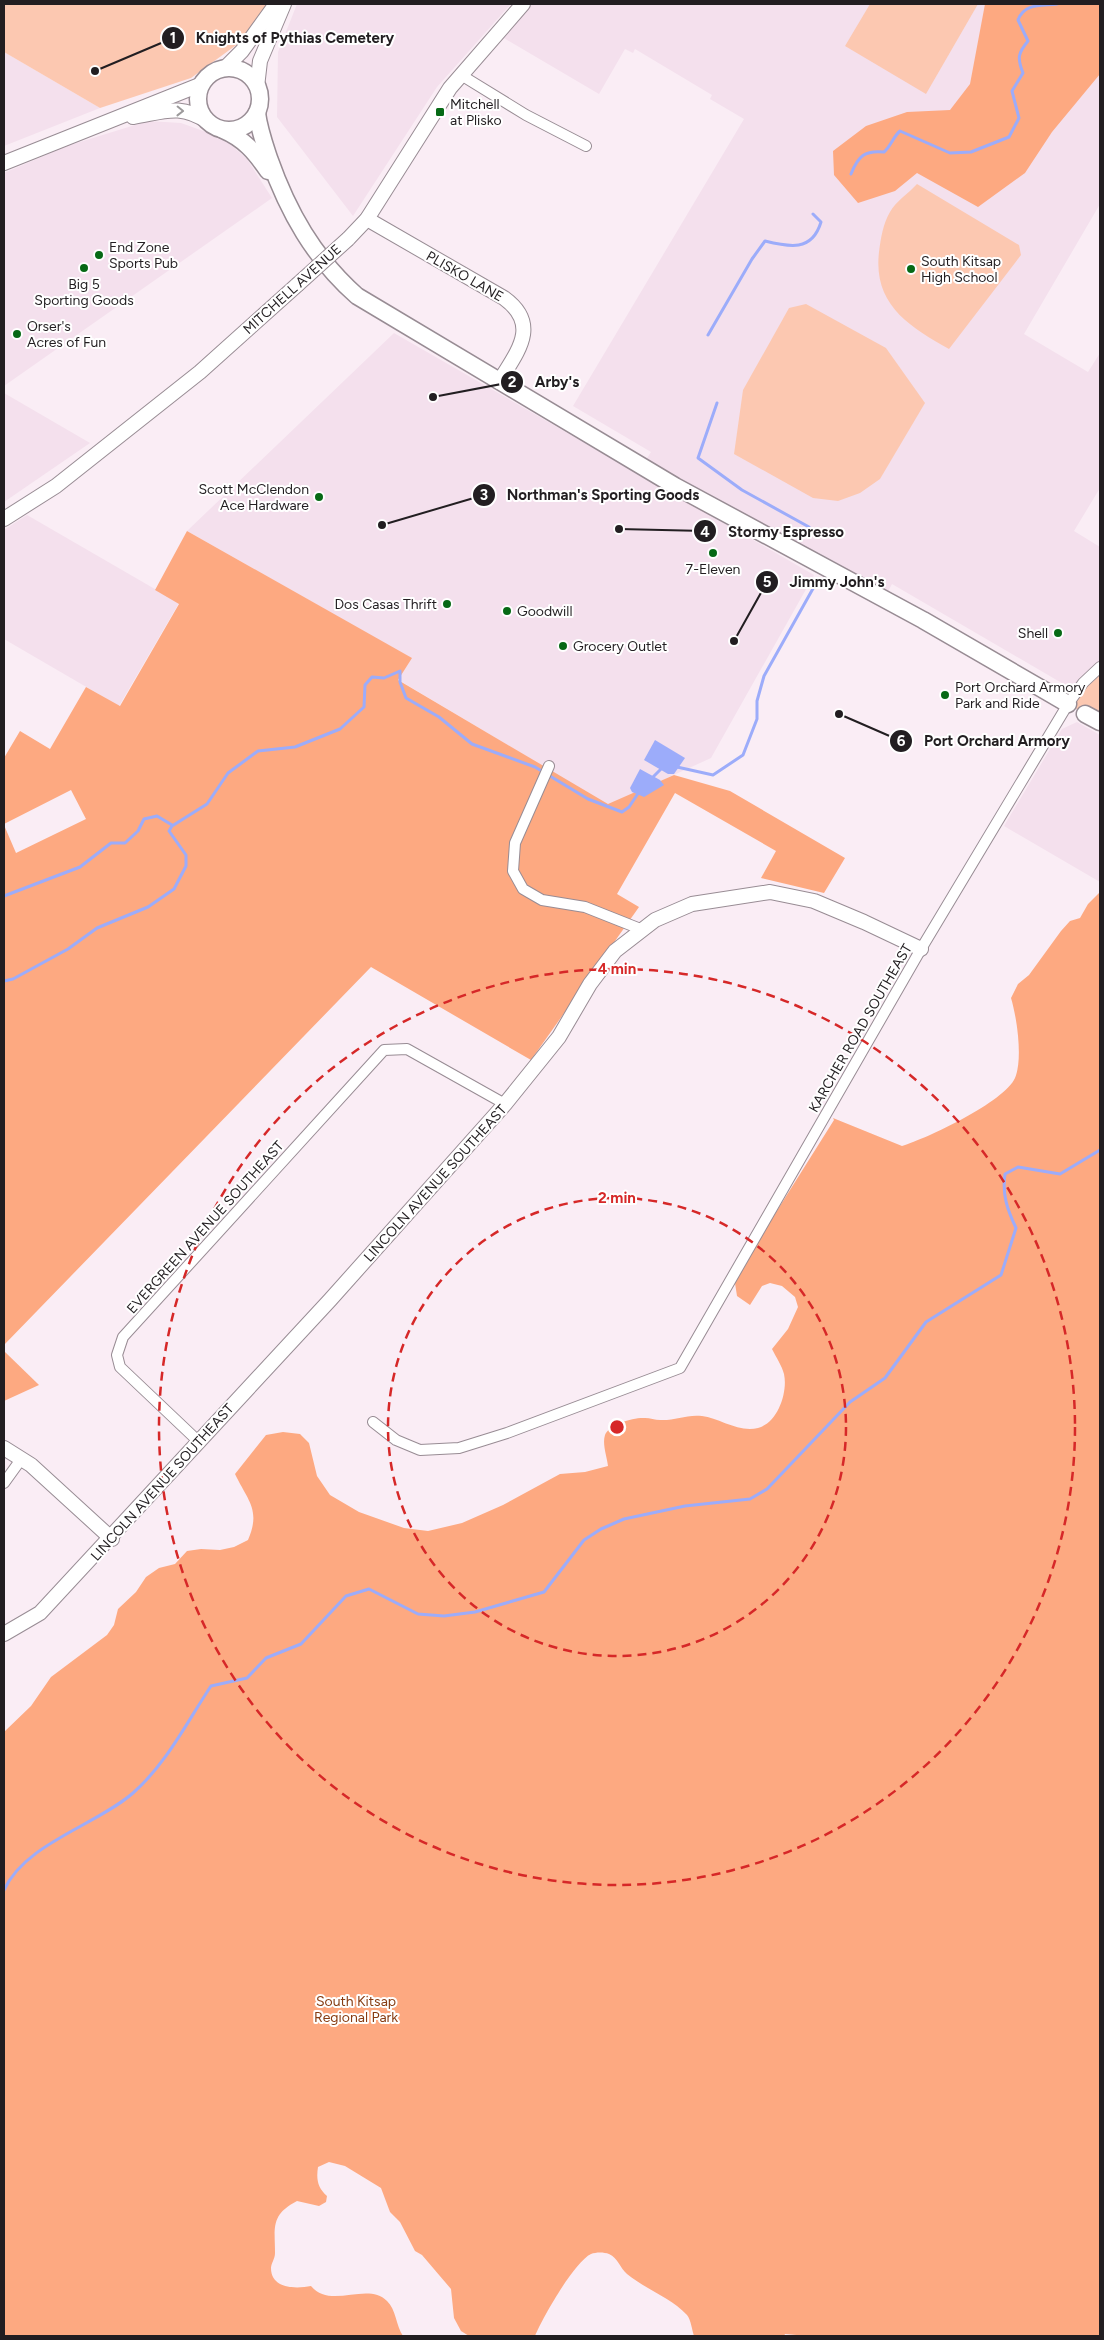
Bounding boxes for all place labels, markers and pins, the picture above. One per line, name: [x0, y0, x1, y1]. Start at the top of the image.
callout: Knights of Pythias Cemetery: [161, 23, 404, 53]
place label: Mitchell at Plisko: [450, 96, 502, 129]
marker: Mitchell at Plisko: [434, 106, 446, 118]
place label: End Zone Sports Pub: [109, 239, 178, 272]
marker: End Zone Sports Pub: [93, 249, 105, 261]
place label: South Kitsap High School: [921, 253, 1001, 286]
marker: Big 5 Sporting Goods: [78, 262, 90, 274]
marker: South Kitsap High School: [905, 263, 917, 275]
place label: Big 5 Sporting Goods: [34, 276, 134, 309]
place label: Orser's Acres of Fun: [27, 318, 106, 351]
marker: Orser's Acres of Fun: [11, 328, 23, 340]
callout: Arby's: [500, 367, 589, 397]
callout: Northman's Sporting Goods: [471, 480, 709, 510]
place label: Scott McClendon Ace Hardware: [198, 481, 309, 514]
marker: Scott McClendon Ace Hardware: [313, 491, 325, 503]
callout: Stormy Espresso: [693, 516, 854, 546]
marker: 7-Eleven: [707, 547, 719, 559]
place label: 7-Eleven: [686, 561, 741, 578]
callout: Jimmy John's: [754, 567, 895, 597]
place label: Dos Casas Thrift: [334, 596, 437, 613]
marker: Dos Casas Thrift: [441, 598, 453, 610]
place label: Goodwill: [517, 603, 572, 620]
marker: Goodwill: [501, 605, 513, 617]
place label: Shell: [1018, 625, 1048, 642]
marker: Shell: [1052, 627, 1064, 639]
place label: Grocery Outlet: [573, 638, 667, 655]
marker: Grocery Outlet: [557, 640, 569, 652]
place label: Port Orchard Armory Park and Ride: [955, 679, 1086, 712]
marker: Port Orchard Armory Park and Ride: [939, 689, 951, 701]
callout: Port Orchard Armory: [889, 726, 1080, 756]
centre of rings: [608, 1418, 626, 1436]

